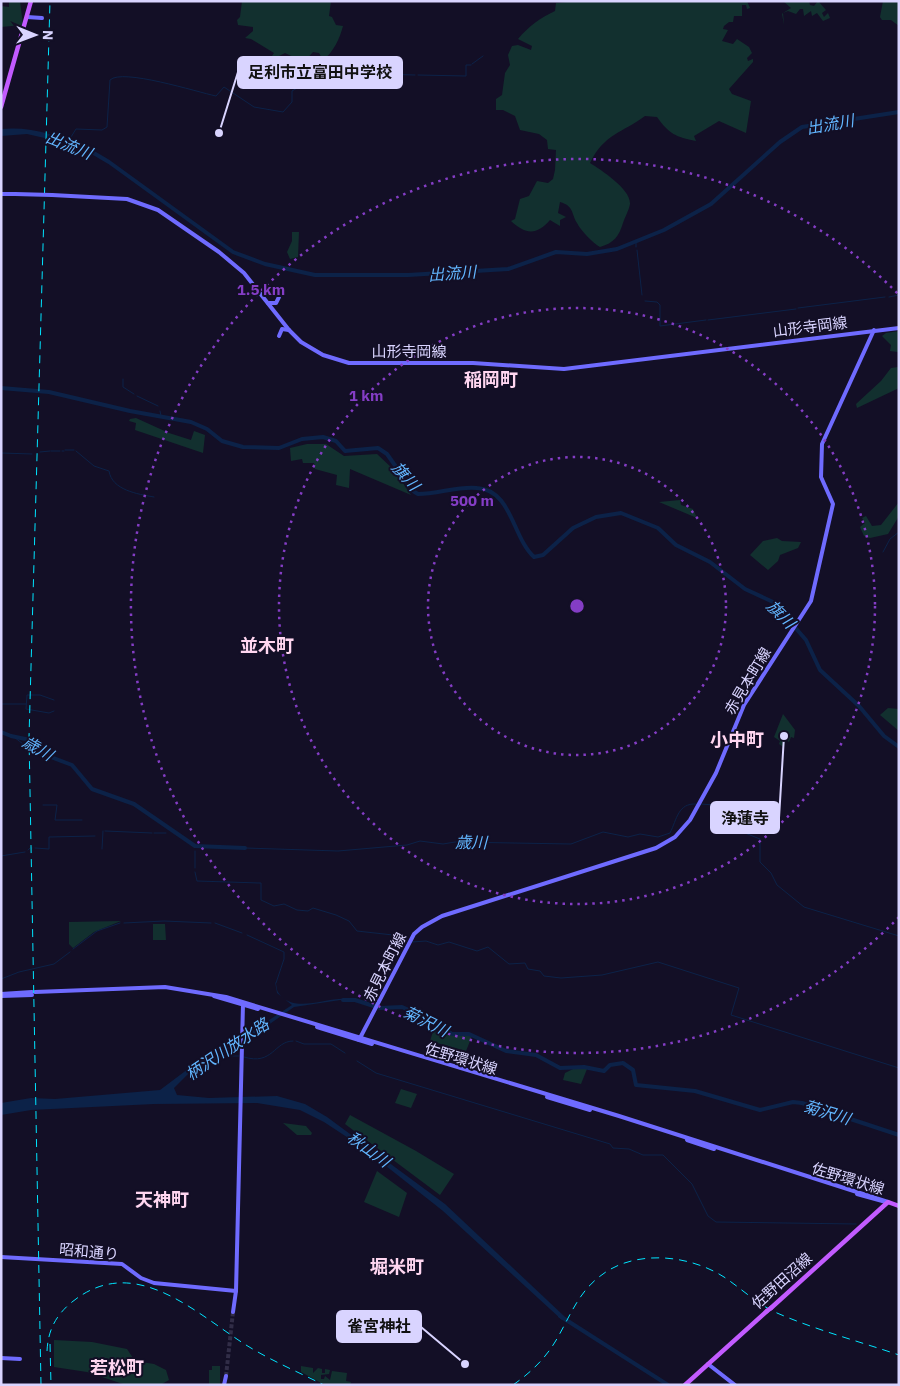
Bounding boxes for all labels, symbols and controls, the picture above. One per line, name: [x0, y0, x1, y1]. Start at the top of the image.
north arrow: [10, 10, 60, 60]
text: N: [39, 30, 57, 40]
callout: 足利市立富田中学校: [238, 57, 402, 88]
text: 足利市立富田中学校: [248, 62, 392, 82]
water label: 出流川: [805, 110, 857, 138]
water label: 出流川: [43, 127, 97, 164]
water label: 出流川: [427, 261, 479, 285]
text: 1.5 km: [237, 280, 285, 299]
street label: 山形寺岡線: [772, 313, 848, 341]
street label: 山形寺岡線: [371, 342, 447, 361]
district label: 稲岡町: [464, 368, 518, 391]
text: 1 km: [349, 386, 383, 405]
water label: 旗川: [388, 457, 425, 496]
text: 500 m: [450, 491, 494, 510]
water label: 旗川: [763, 596, 801, 634]
centre of rings: [568, 597, 586, 615]
district label: 並木町: [240, 634, 294, 657]
street label: 赤見本町線: [720, 644, 775, 718]
district label: 小中町: [710, 728, 764, 751]
water label: 歳川: [19, 731, 59, 766]
callout: 浄蓮寺: [711, 802, 779, 833]
text: 浄蓮寺: [721, 808, 769, 828]
water label: 歳川: [455, 832, 489, 852]
street label: 赤見本町線: [359, 929, 410, 1005]
water label: 菊沢川: [400, 1001, 454, 1041]
water label: 柄沢川放水路: [182, 1013, 274, 1084]
street label: 佐野環状線: [422, 1038, 500, 1079]
water label: 菊沢川: [801, 1095, 855, 1129]
water label: 秋山川: [344, 1127, 396, 1172]
street label: 佐野環状線: [809, 1158, 887, 1199]
district label: 天神町: [135, 1188, 189, 1211]
street label: 昭和通り: [58, 1239, 120, 1264]
street label: 佐野田沼線: [747, 1248, 816, 1313]
district label: 堀米町: [370, 1255, 424, 1278]
callout: 雀宮神社: [337, 1311, 421, 1342]
text: 雀宮神社: [347, 1316, 411, 1336]
district label: 若松町: [90, 1356, 144, 1379]

